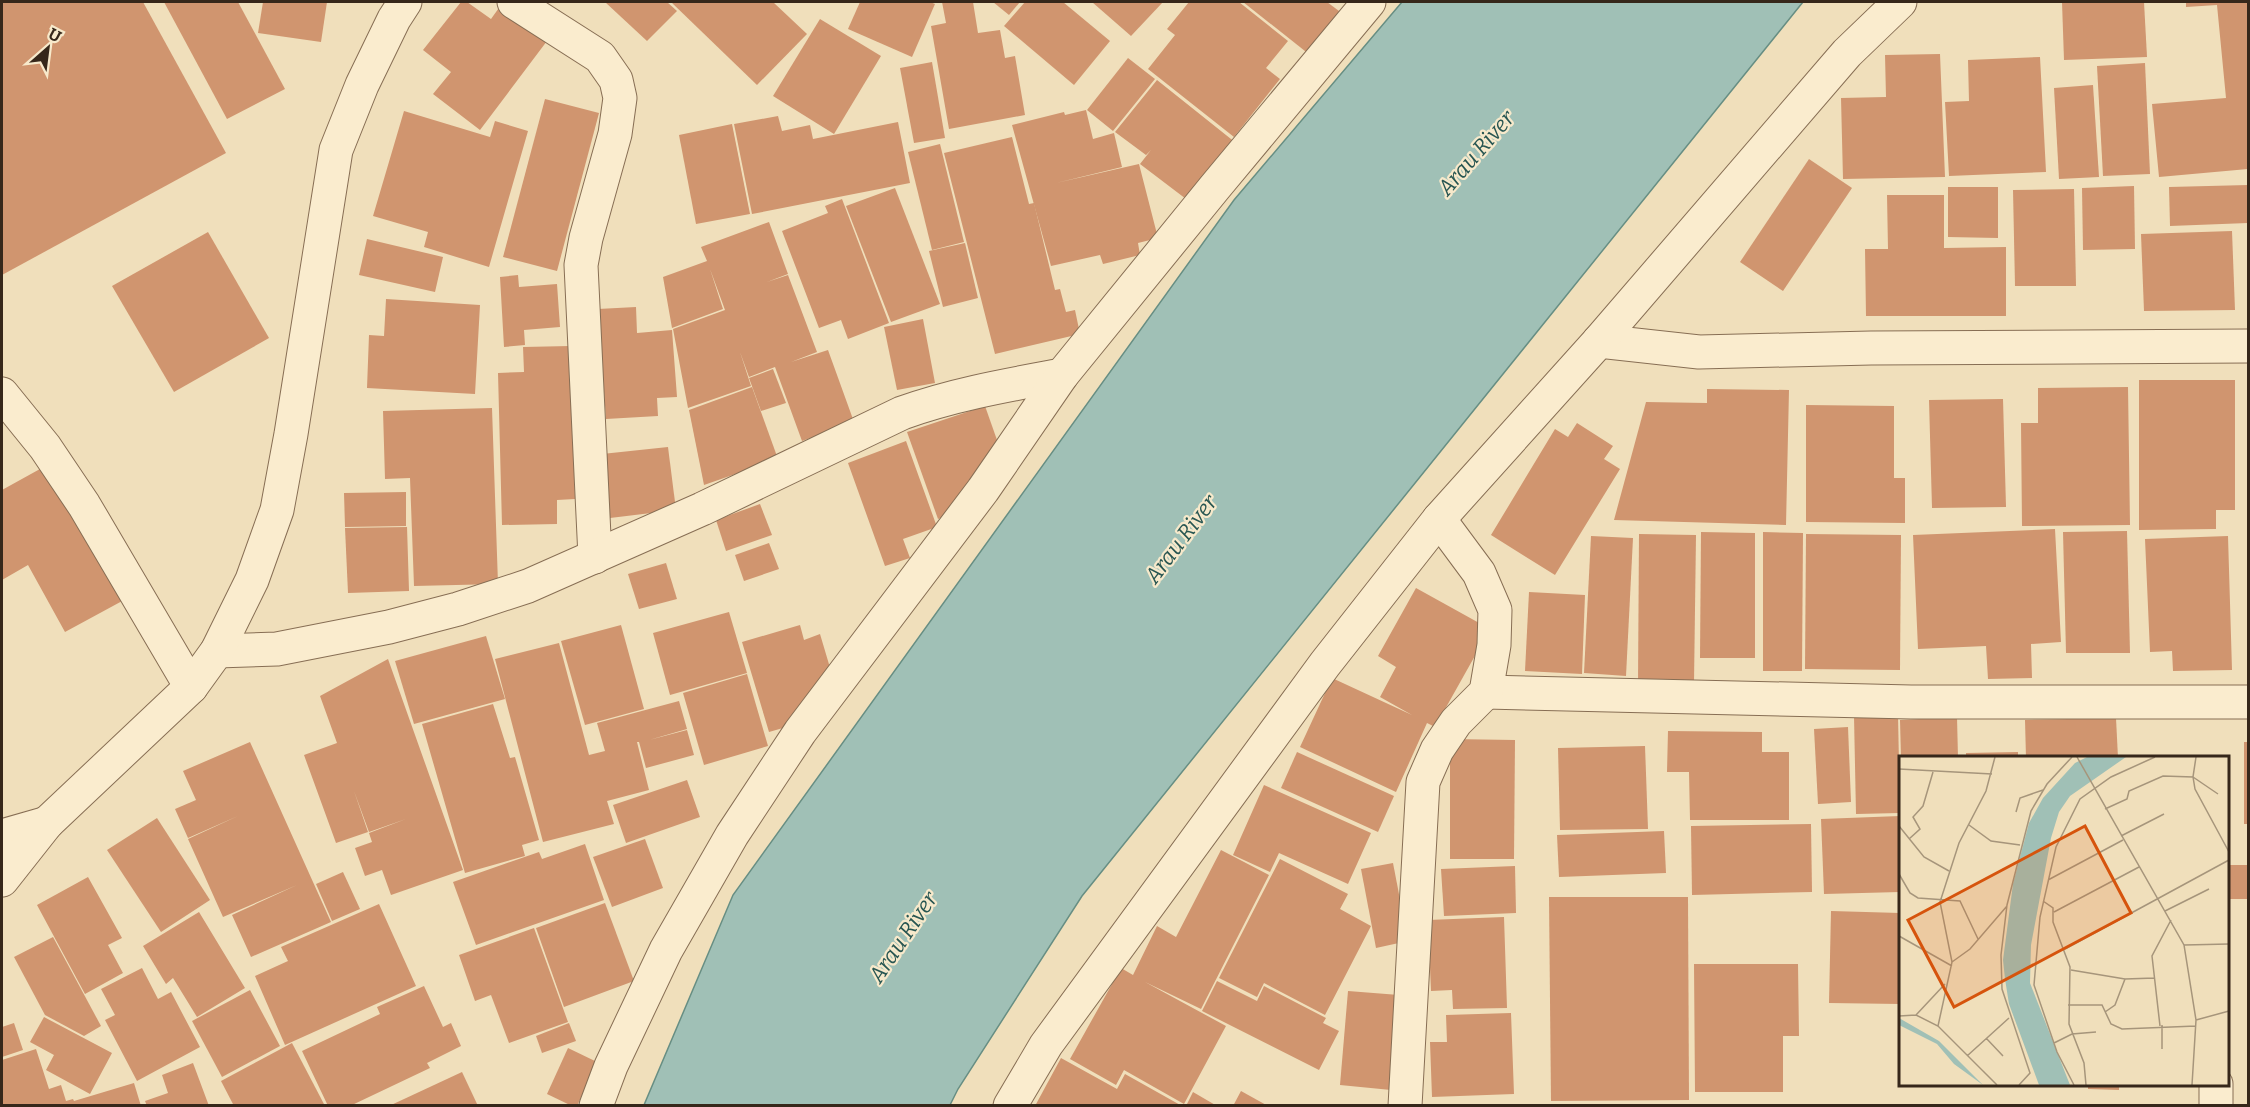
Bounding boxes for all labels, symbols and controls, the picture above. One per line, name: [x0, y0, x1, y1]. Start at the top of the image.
north arrow: [18, 18, 78, 78]
text: U: [45, 24, 65, 46]
water label: Arau River: [1431, 104, 1521, 202]
water label: Arau River: [1138, 489, 1224, 589]
inset map: [1899, 756, 2229, 1086]
water label: Arau River: [862, 886, 944, 988]

